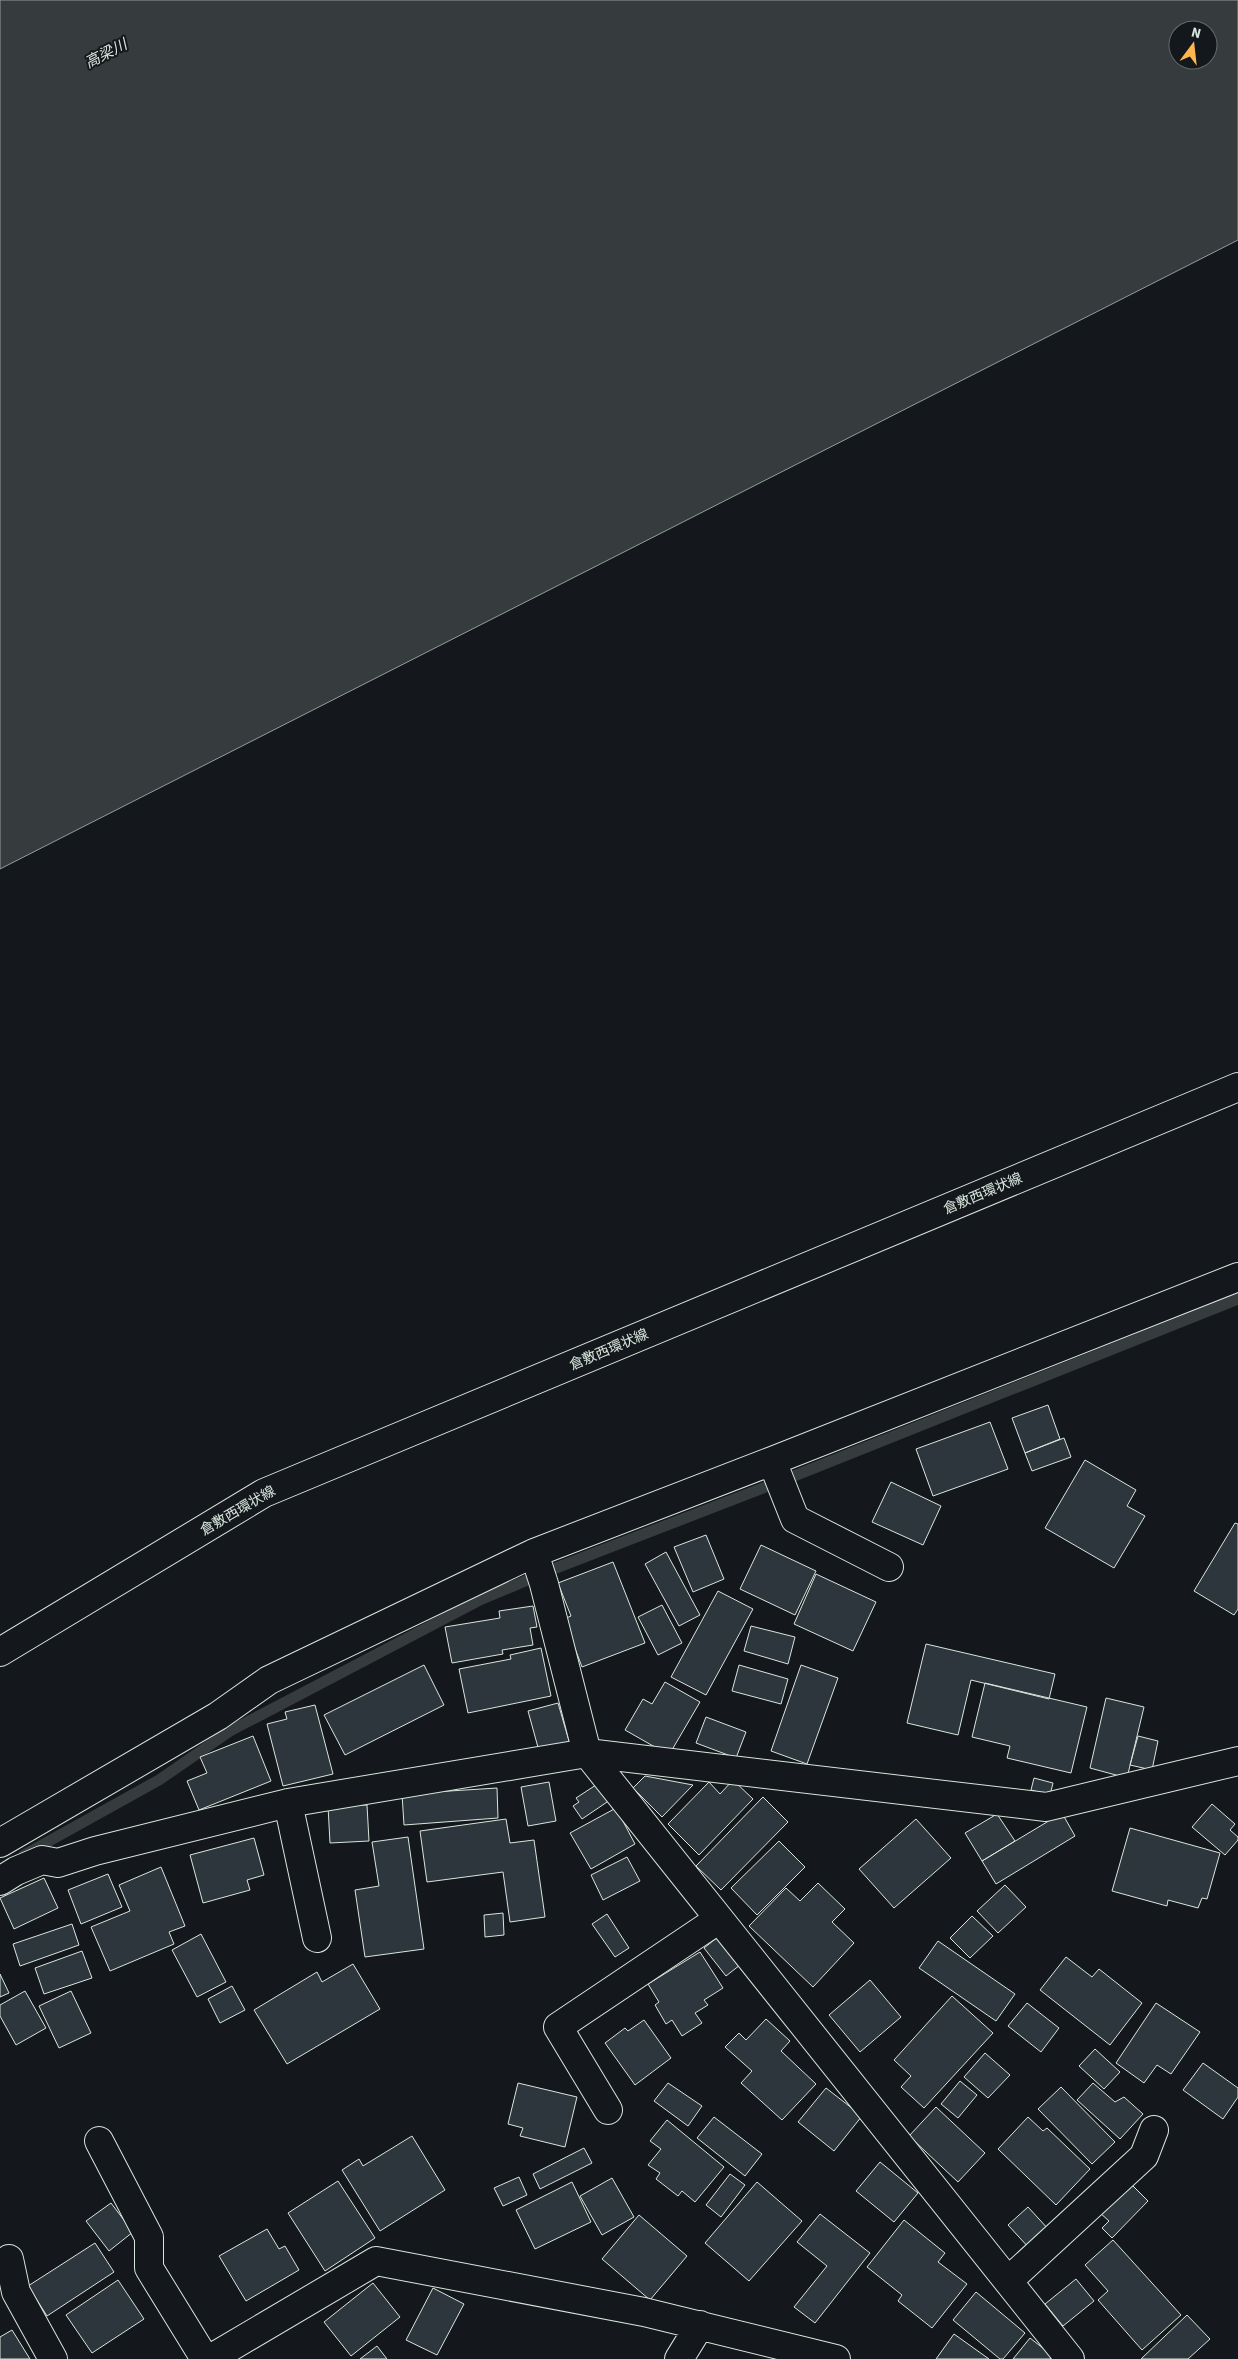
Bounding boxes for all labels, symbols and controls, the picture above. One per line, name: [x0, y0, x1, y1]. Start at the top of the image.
north arrow: [1168, 20, 1218, 70]
text: N: [1189, 23, 1203, 44]
water label: 高梁川: [81, 34, 133, 74]
street label: 倉敷西環状線: [940, 1168, 1026, 1220]
street label: 倉敷西環状線: [566, 1324, 652, 1376]
street label: 倉敷西環状線: [197, 1481, 279, 1541]

